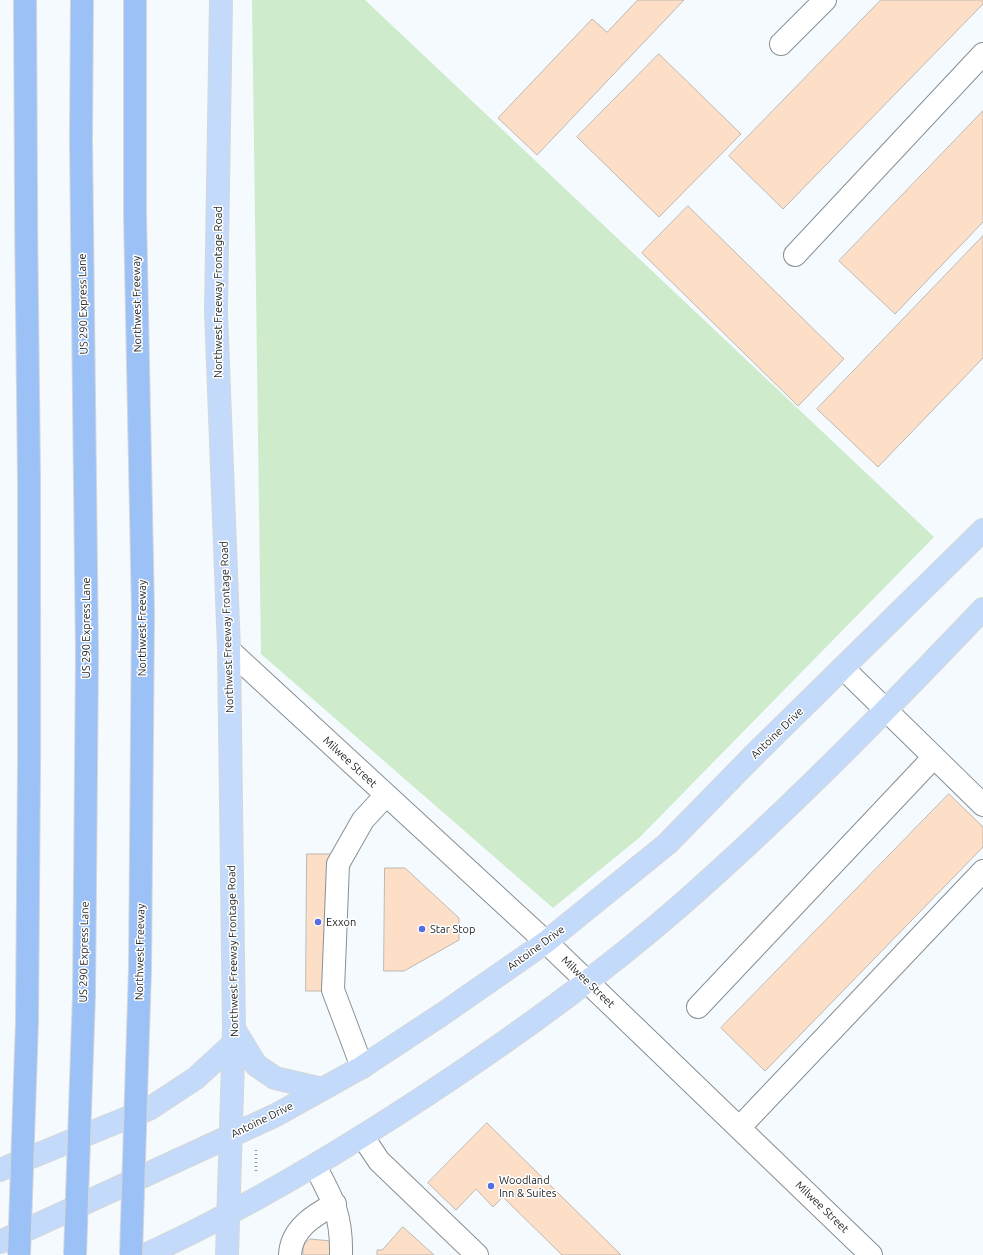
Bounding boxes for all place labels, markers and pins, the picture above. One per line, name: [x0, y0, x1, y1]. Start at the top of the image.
place label: Exxon: [326, 915, 356, 929]
marker: Exxon: [313, 917, 323, 927]
place label: Star Stop: [430, 922, 475, 936]
marker: Star Stop: [417, 924, 427, 934]
place label: Woodland Inn & Suites: [499, 1173, 556, 1199]
marker: Woodland Inn & Suites: [486, 1181, 496, 1191]

